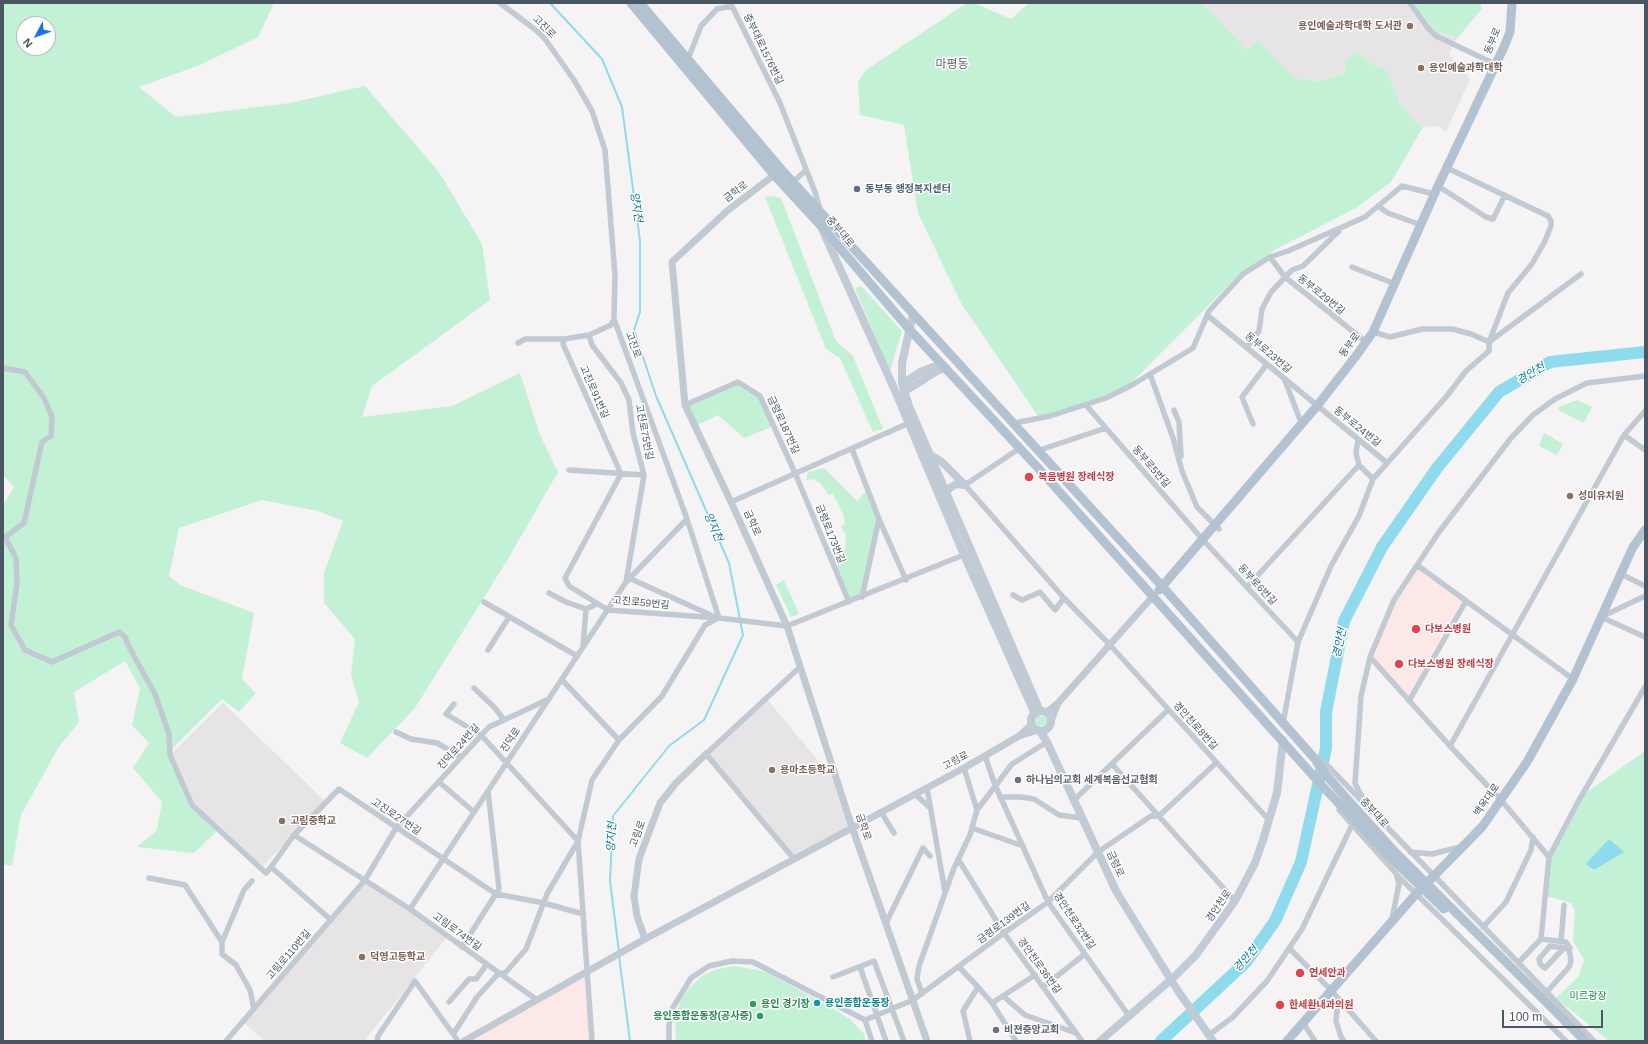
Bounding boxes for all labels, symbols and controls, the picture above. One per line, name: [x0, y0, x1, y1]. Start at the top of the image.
street label: 중부대로1576번길: [741, 12, 785, 86]
street label: 고진로: [530, 13, 558, 41]
north arrow: [16, 16, 56, 56]
place label: 용인예술과학대학 도서관: [1298, 20, 1402, 32]
marker: 용인예술과학대학 도서관: [1405, 21, 1415, 31]
street label: 동부로: [1482, 26, 1504, 56]
text: N: [21, 36, 35, 50]
district label: 마평동: [935, 58, 969, 72]
place label: 용인예술과학대학: [1429, 62, 1503, 74]
marker: 용인예술과학대학: [1416, 63, 1426, 73]
street label: 금학로: [721, 179, 751, 205]
place label: 동부동 행정복지센터: [865, 183, 951, 195]
marker: 동부동 행정복지센터: [852, 184, 862, 194]
water label: 양지천: [627, 191, 645, 223]
street label: 중부대로: [824, 214, 856, 250]
street label: 동부로29번길: [1295, 272, 1347, 318]
street label: 고진로: [623, 330, 643, 360]
street label: 동부로23번길: [1242, 330, 1294, 376]
street label: 동부로: [1337, 330, 1363, 360]
water label: 경안천: [1515, 361, 1547, 387]
street label: 고진로91번길: [577, 363, 611, 421]
street label: 금령로187번길: [764, 394, 802, 456]
street label: 고진로75번길: [633, 403, 655, 461]
street label: 동부로24번길: [1331, 404, 1383, 450]
street label: 동부로5번길: [1130, 444, 1172, 490]
marker: 복음병원 장례식장: [1023, 471, 1035, 483]
place label: 복음병원 장례식장: [1038, 471, 1114, 483]
place label: 성미유치원: [1578, 490, 1624, 502]
marker: 성미유치원: [1565, 491, 1575, 501]
street label: 금령로173번길: [813, 503, 847, 565]
street label: 금학로: [741, 508, 763, 538]
water label: 양지천: [701, 510, 725, 544]
street label: 동부로6번길: [1235, 562, 1279, 608]
street label: 고진로59번길: [612, 595, 670, 611]
marker: 다보스병원: [1410, 623, 1422, 635]
place label: 다보스병원: [1425, 623, 1471, 635]
water label: 경안천: [1330, 627, 1350, 659]
marker: 다보스병원 장례식장: [1393, 658, 1405, 670]
place label: 다보스병원 장례식장: [1408, 658, 1494, 670]
street label: 경안천로8번길: [1170, 699, 1220, 753]
street label: 진덕로24번길: [435, 722, 483, 772]
street label: 진덕로: [498, 725, 524, 755]
street label: 고림로: [941, 749, 971, 773]
place label: 용마초등학교: [780, 764, 835, 776]
marker: 용마초등학교: [767, 765, 777, 775]
place label: 하나님의교회 세계복음선교협회: [1026, 774, 1158, 786]
marker: 하나님의교회 세계복음선교협회: [1013, 775, 1023, 785]
street label: 백옥대로: [1472, 781, 1502, 819]
street label: 중부대로: [1357, 795, 1391, 831]
street label: 고진로27번길: [369, 796, 423, 838]
street label: 금학로: [853, 812, 873, 842]
place label: 고림중학교: [290, 815, 336, 827]
marker: 고림중학교: [277, 816, 287, 826]
street label: 고림로: [628, 819, 648, 849]
water label: 양지천: [605, 821, 619, 853]
street label: 금령로: [1104, 849, 1126, 879]
street label: 경안천로: [1204, 887, 1234, 925]
street label: 경안천로32번길: [1050, 890, 1098, 952]
street label: 금령로139번길: [975, 900, 1033, 946]
street label: 고림로74번길: [430, 910, 484, 954]
street label: 고림로110번길: [264, 928, 314, 982]
street label: 경안천로36번길: [1015, 936, 1063, 996]
water label: 경안천: [1231, 943, 1261, 975]
place label: 덕영고등학교: [370, 951, 425, 963]
marker: 덕영고등학교: [357, 952, 367, 962]
marker: 연세안과: [1294, 967, 1306, 979]
place label: 연세안과: [1309, 967, 1346, 979]
park label: 미르광장: [1570, 990, 1606, 1002]
place label: 용인종합운동장: [825, 997, 889, 1009]
place label: 용인 경기장: [761, 998, 810, 1010]
marker: 용인종합운동장: [812, 998, 822, 1008]
marker: 용인 경기장: [748, 999, 758, 1009]
marker: 한세환내과의원: [1274, 999, 1286, 1011]
place label: 한세환내과의원: [1289, 999, 1353, 1011]
scale bar: [1504, 1002, 1605, 1028]
place label: 용인종합운동장(공사중): [653, 1010, 752, 1022]
text: 100 m: [1509, 1010, 1542, 1024]
marker: 용인종합운동장(공사중): [755, 1011, 765, 1021]
place label: 비젼중앙교회: [1004, 1024, 1059, 1036]
marker: 비젼중앙교회: [991, 1025, 1001, 1035]

